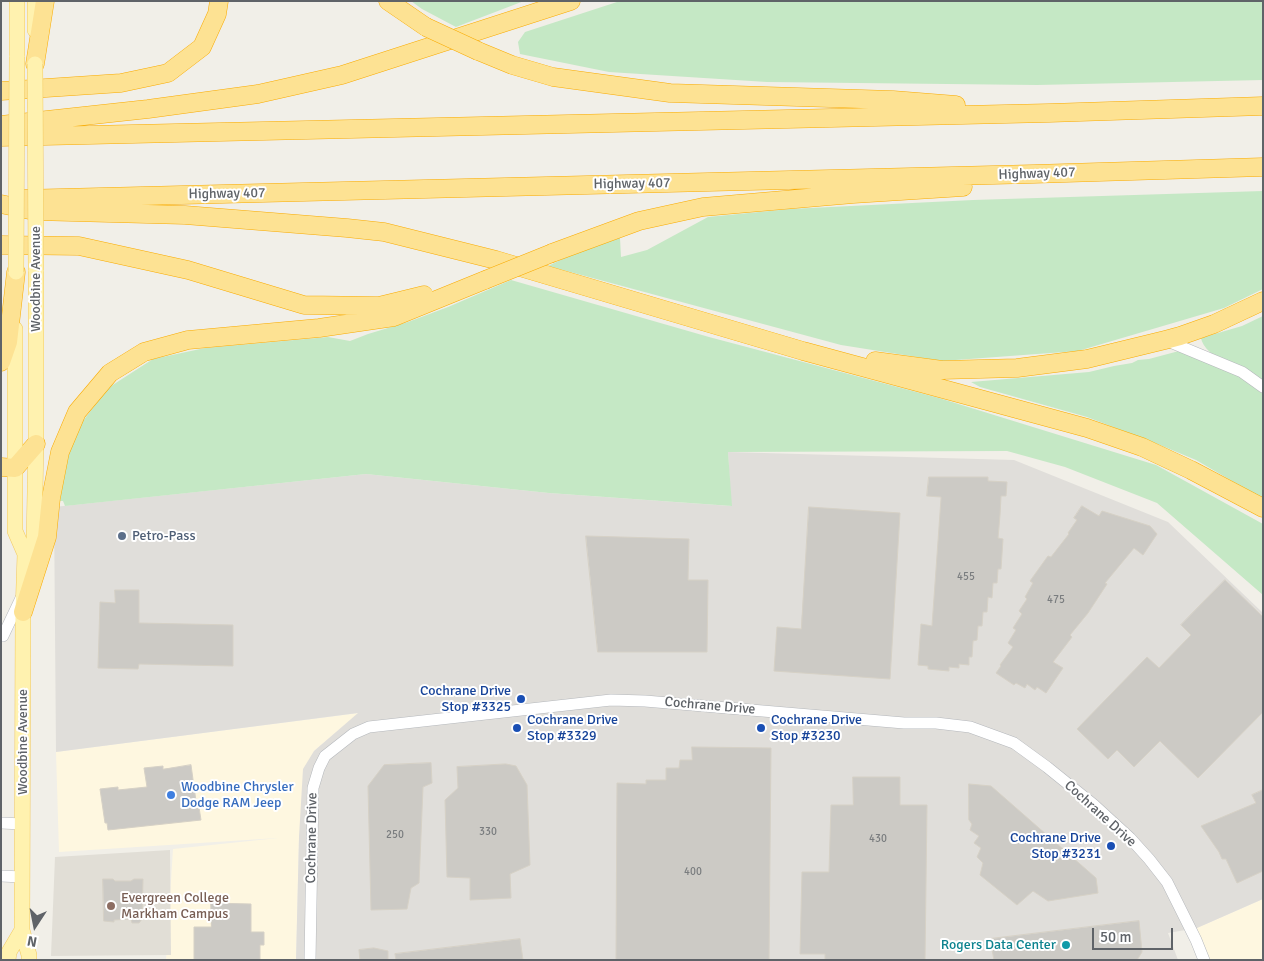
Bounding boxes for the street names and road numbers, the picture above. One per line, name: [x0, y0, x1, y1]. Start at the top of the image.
street label: Highway 407: [998, 164, 1076, 184]
street label: Highway 407: [593, 175, 671, 193]
street label: Highway 407: [188, 185, 266, 203]
street label: Woodbine Avenue: [28, 226, 44, 332]
street label: Woodbine Avenue: [15, 689, 31, 795]
street label: Cochrane Drive: [664, 694, 756, 718]
street label: Cochrane Drive: [1061, 777, 1139, 851]
street label: Cochrane Drive: [303, 792, 321, 884]

